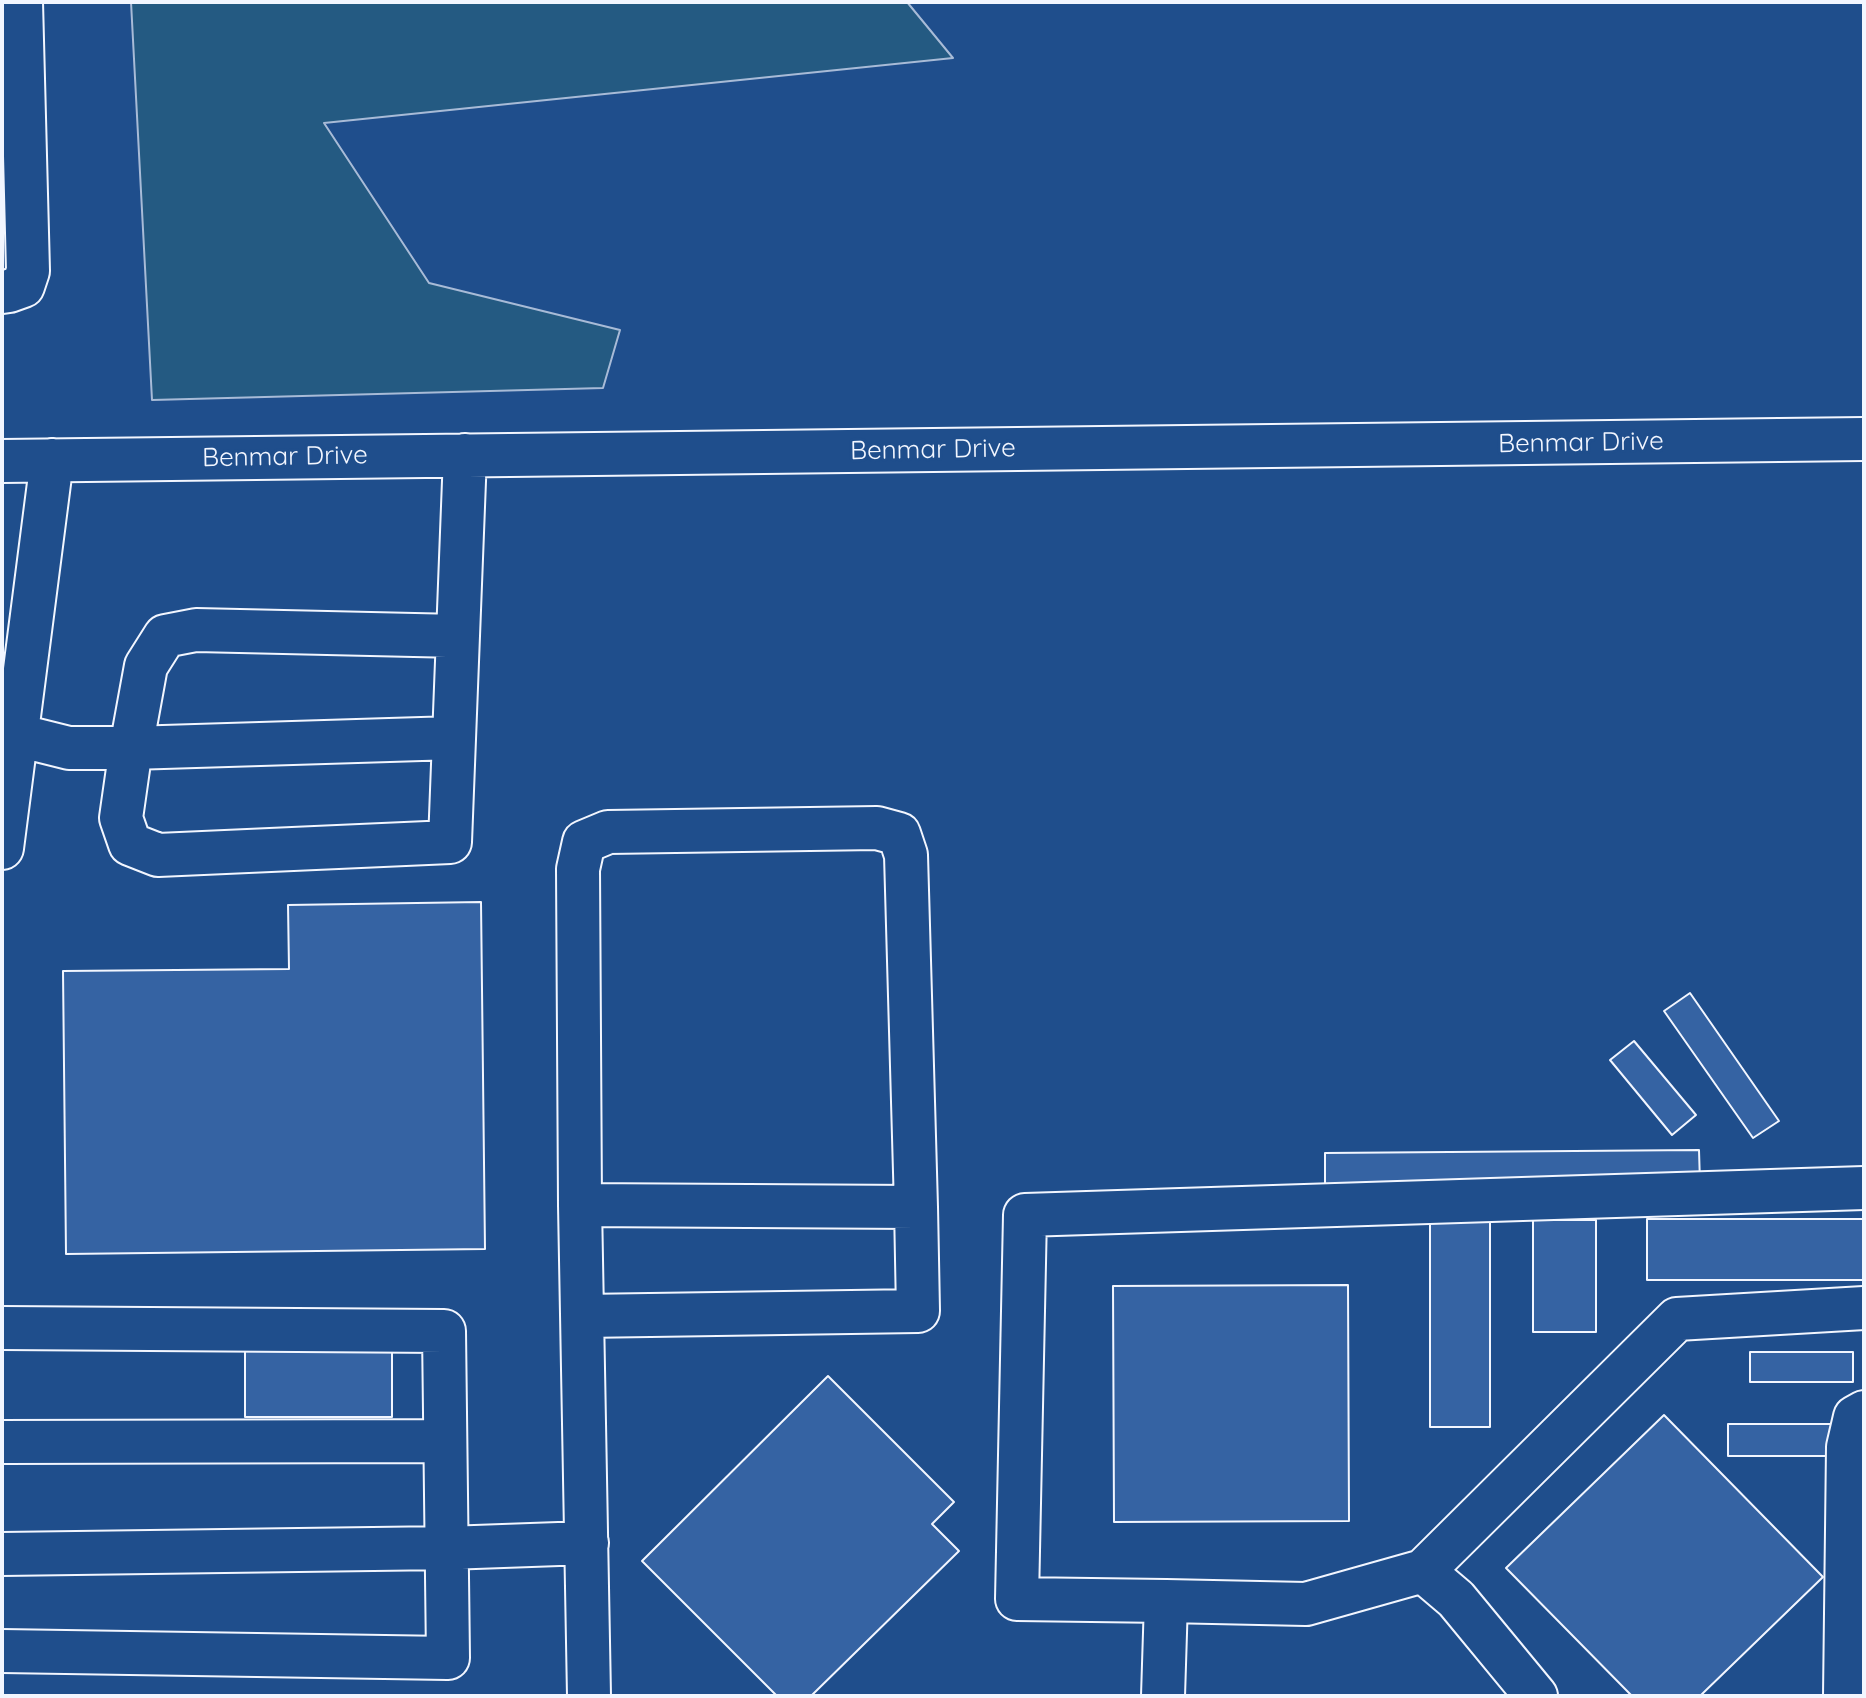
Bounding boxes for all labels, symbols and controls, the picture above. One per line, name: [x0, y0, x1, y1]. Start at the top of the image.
street label: Benmar Drive: [1498, 426, 1664, 460]
street label: Benmar Drive: [850, 433, 1016, 467]
street label: Benmar Drive: [202, 440, 368, 474]

